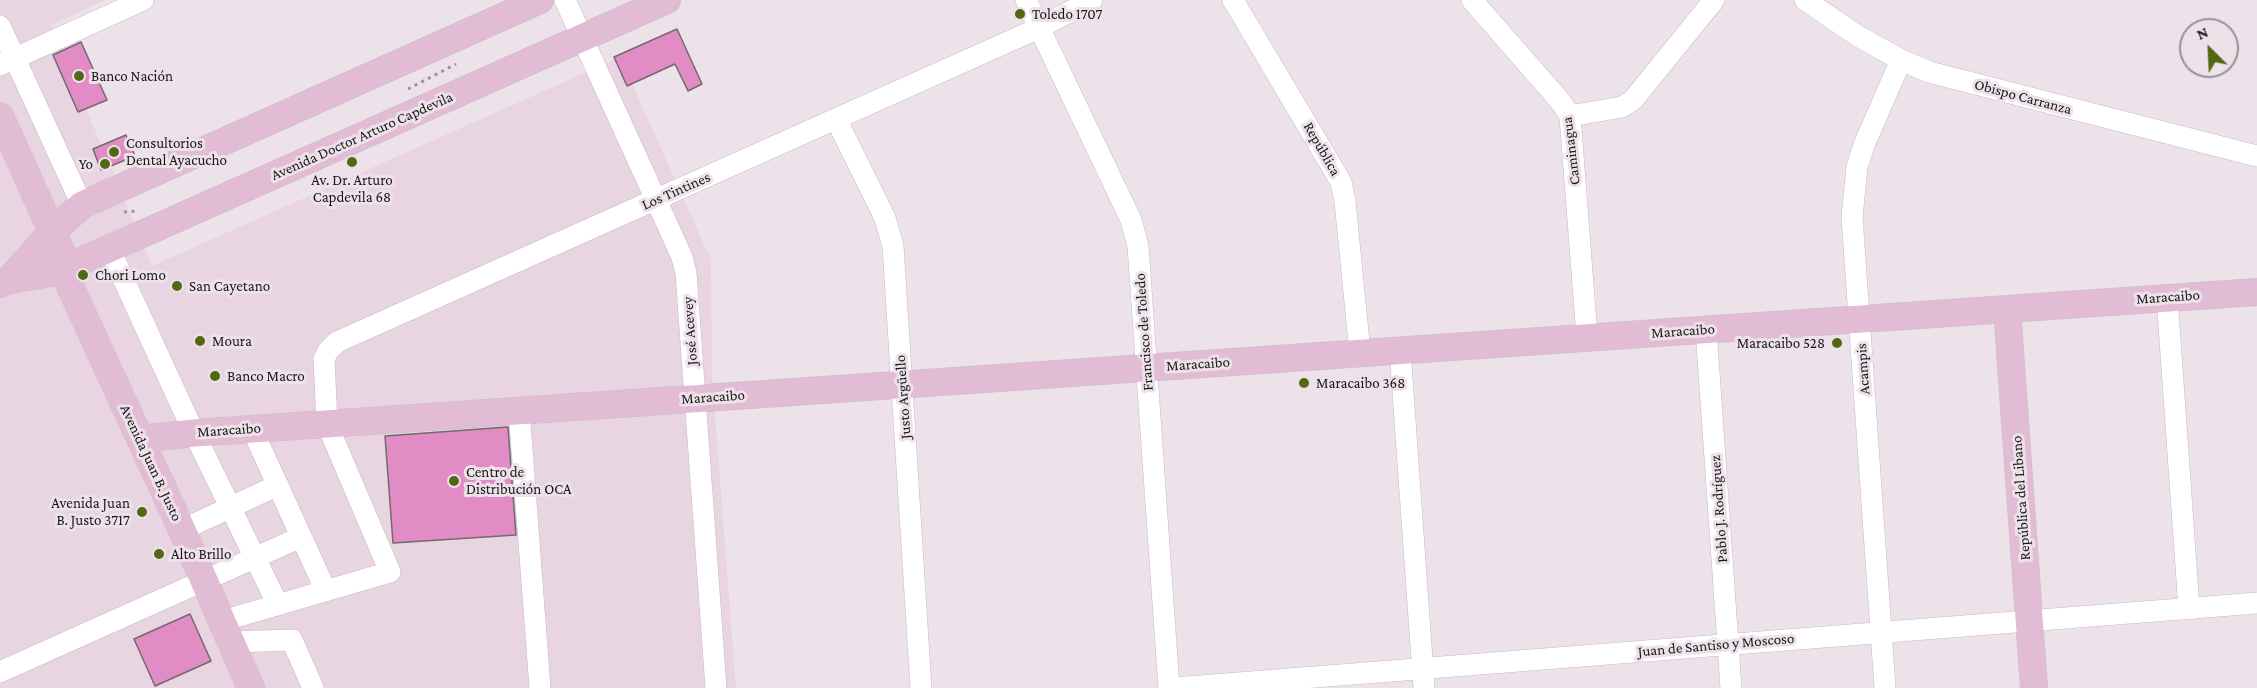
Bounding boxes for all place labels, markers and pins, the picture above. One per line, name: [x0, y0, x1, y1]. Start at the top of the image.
place label: Toledo 1707: [1032, 5, 1102, 23]
marker: Toledo 1707: [1013, 7, 1027, 21]
place label: Banco Nación: [91, 67, 173, 85]
marker: Banco Nación: [72, 69, 86, 83]
place label: Consultorios Dental Ayacucho: [126, 134, 227, 169]
marker: Consultorios Dental Ayacucho: [107, 145, 121, 159]
place label: Yo: [79, 155, 93, 173]
marker: Av. Dr. Arturo Capdevila 68: [345, 155, 359, 169]
marker: Yo: [98, 157, 112, 171]
place label: Av. Dr. Arturo Capdevila 68: [311, 171, 393, 206]
place label: Chori Lomo: [95, 266, 166, 284]
marker: Chori Lomo: [76, 268, 90, 282]
place label: San Cayetano: [189, 277, 270, 295]
marker: San Cayetano: [170, 279, 184, 293]
place label: Moura: [212, 332, 252, 350]
marker: Moura: [193, 334, 207, 348]
place label: Maracaibo 528: [1737, 334, 1825, 352]
marker: Maracaibo 528: [1830, 336, 1844, 350]
place label: Banco Macro: [227, 367, 305, 385]
marker: Banco Macro: [208, 369, 222, 383]
place label: Maracaibo 368: [1316, 374, 1405, 392]
marker: Maracaibo 368: [1297, 376, 1311, 390]
place label: Centro de Distribución OCA: [466, 463, 571, 498]
marker: Centro de Distribución OCA: [447, 474, 461, 488]
place label: Avenida Juan B. Justo 3717: [51, 494, 130, 529]
marker: Avenida Juan B. Justo 3717: [135, 505, 149, 519]
place label: Alto Brillo: [171, 545, 231, 563]
marker: Alto Brillo: [152, 547, 166, 561]

